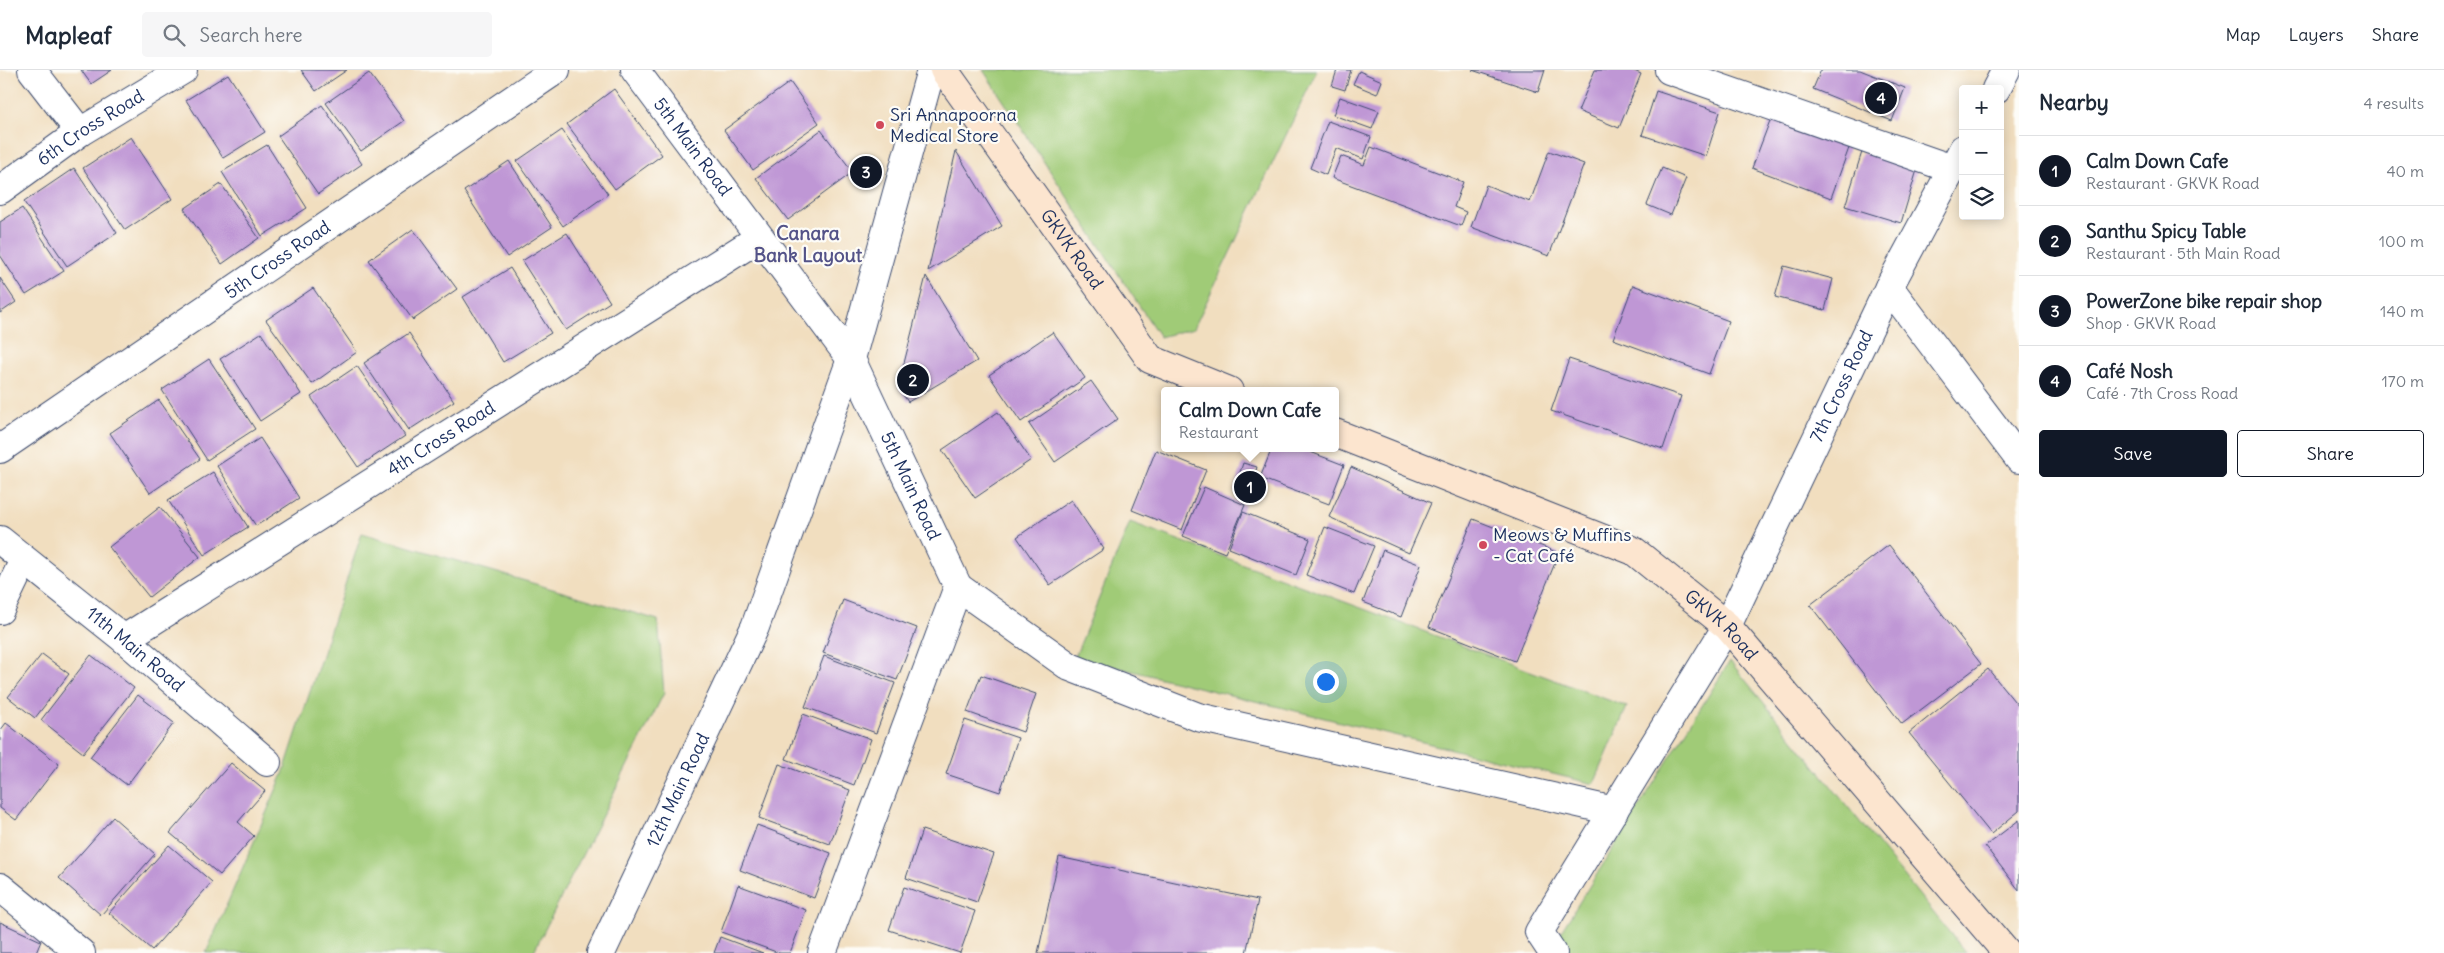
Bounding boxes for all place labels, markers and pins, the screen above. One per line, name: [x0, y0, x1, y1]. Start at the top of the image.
pin: 4: [1865, 79, 1897, 117]
place label: Sri Annapoorna Medical Store: [890, 103, 1017, 147]
marker: Sri Annapoorna Medical Store: [874, 119, 886, 131]
pin: 3: [850, 153, 882, 191]
pin: 2: [897, 361, 929, 399]
pin: 1: [1234, 468, 1266, 506]
place label: Meows & Muffins - Cat Café: [1493, 523, 1631, 567]
marker: Meows & Muffins - Cat Café: [1477, 539, 1489, 551]

